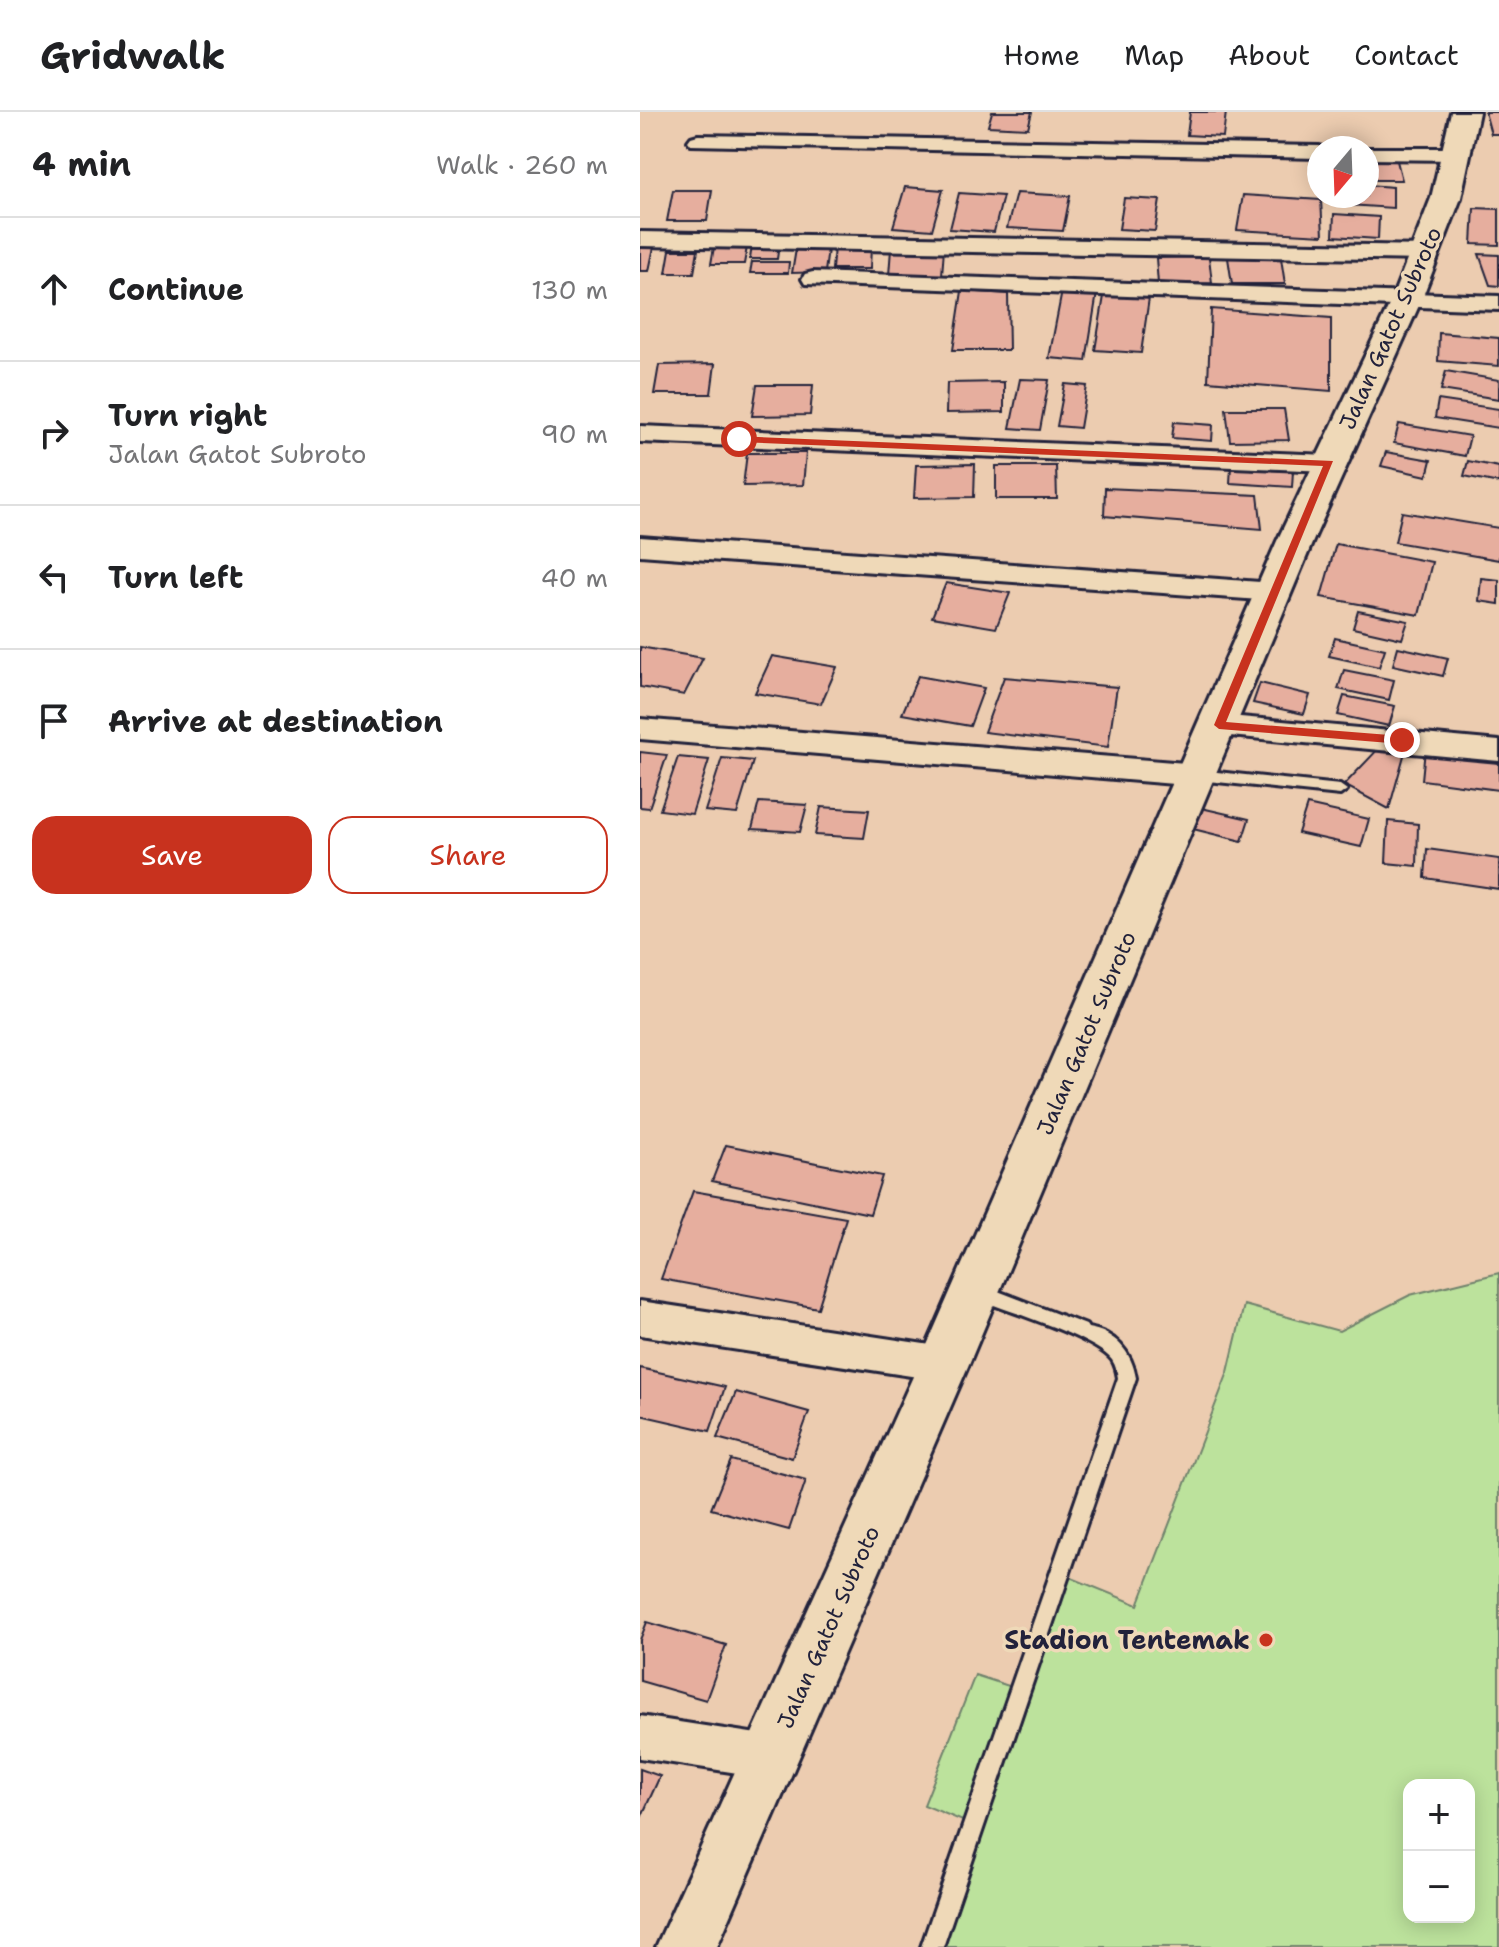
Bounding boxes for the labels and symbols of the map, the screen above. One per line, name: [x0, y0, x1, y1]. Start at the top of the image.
north arrow: [1307, 136, 1379, 208]
street label: Jalan Gatot Subroto: [1333, 222, 1448, 434]
route start: [721, 421, 757, 457]
route end: [1384, 722, 1420, 758]
street label: Jalan Gatot Subroto: [1030, 927, 1143, 1140]
street label: Jalan Gatot Subroto: [771, 1521, 886, 1733]
place label: Stadion Tentemak: [1004, 1622, 1250, 1657]
marker: Stadion Tentemak: [1257, 1631, 1275, 1649]

